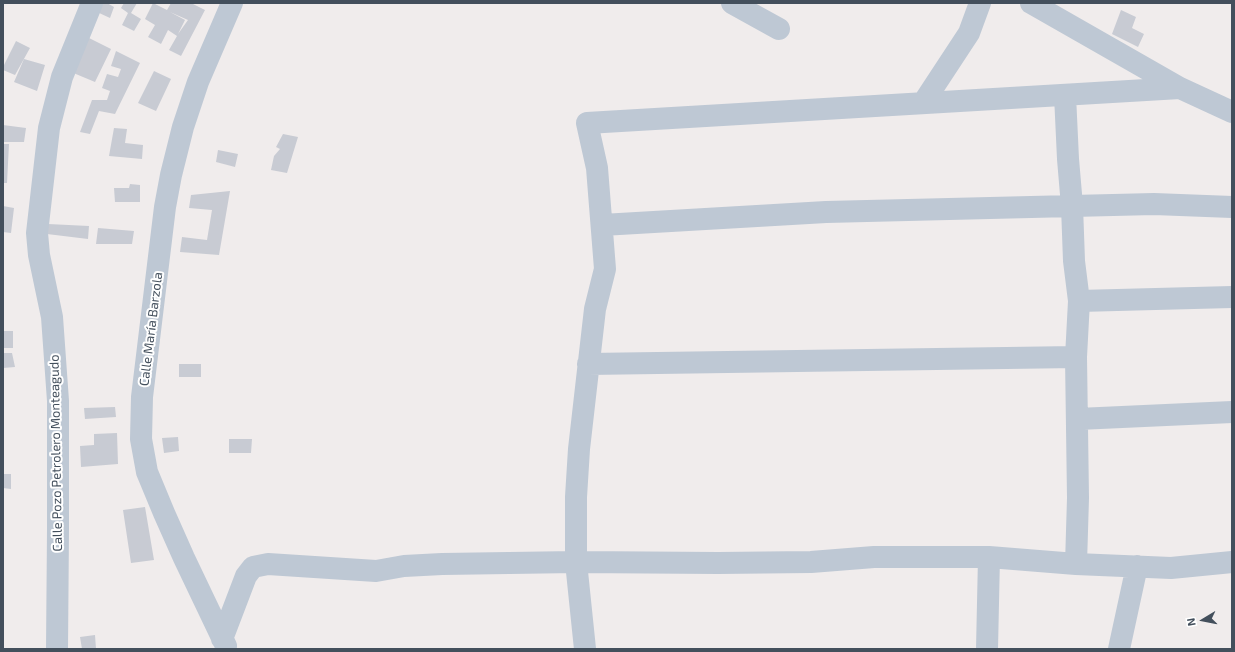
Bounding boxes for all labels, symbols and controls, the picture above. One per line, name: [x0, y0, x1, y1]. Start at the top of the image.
street label: Calle María Barzola: [136, 271, 166, 387]
street label: Calle Pozo Petrolero Monteagudo: [46, 354, 66, 552]
north arrow: [1183, 600, 1223, 640]
text: N: [1184, 617, 1198, 627]

